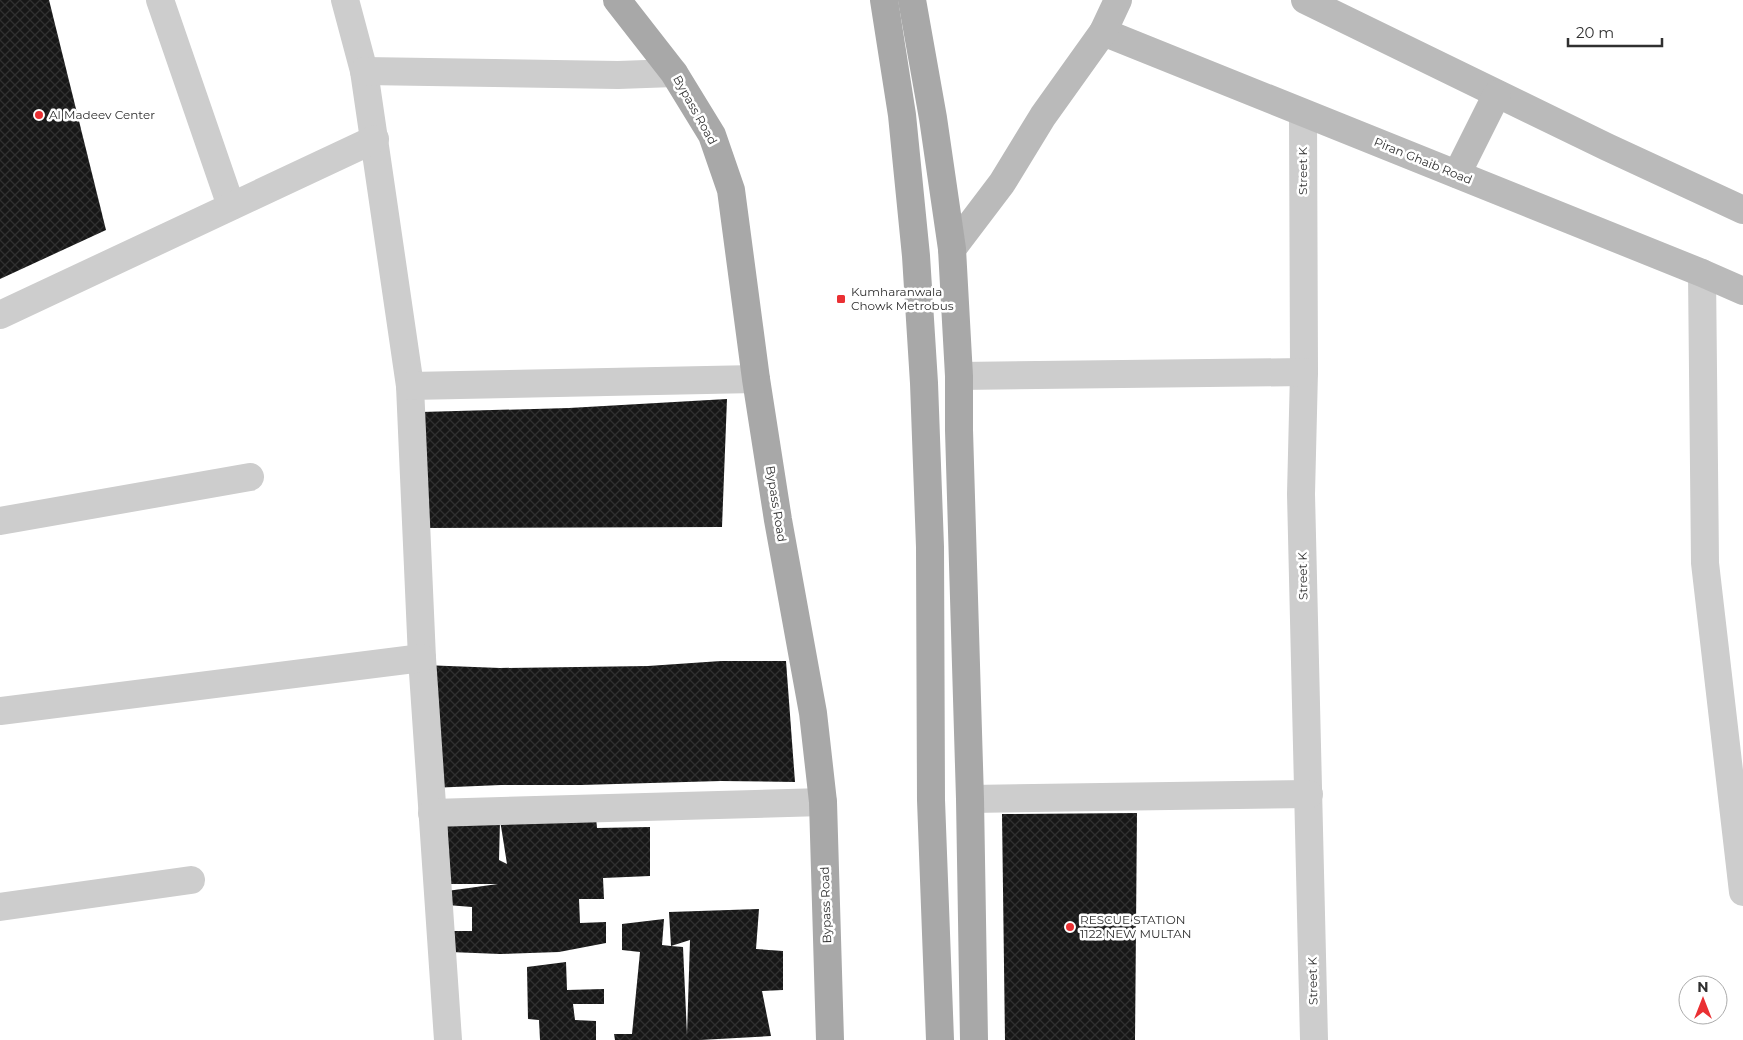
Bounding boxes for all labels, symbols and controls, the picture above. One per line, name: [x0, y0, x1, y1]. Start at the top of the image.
scale bar: [1568, 15, 1662, 47]
text: 20 m: [1576, 23, 1614, 42]
street label: Bypass Road: [670, 72, 721, 147]
place label: Al Madeev Center: [49, 107, 155, 122]
marker: Al Madeev Center: [33, 109, 45, 121]
street label: Piran Ghaib Road: [1372, 134, 1475, 187]
street label: Street K: [1295, 147, 1310, 195]
place label: Kumharanwala Chowk Metrobus: [851, 284, 954, 313]
marker: Kumharanwala Chowk Metrobus: [835, 293, 847, 305]
street label: Bypass Road: [763, 465, 790, 543]
street label: Street K: [1295, 551, 1310, 600]
street label: Bypass Road: [817, 866, 834, 944]
place label: RESCUE STATION 1122 NEW MULTAN: [1080, 912, 1192, 941]
marker: RESCUE STATION 1122 NEW MULTAN: [1064, 921, 1076, 933]
street label: Street K: [1305, 956, 1320, 1005]
north arrow: [1678, 975, 1728, 1025]
text: N: [1697, 978, 1709, 996]

